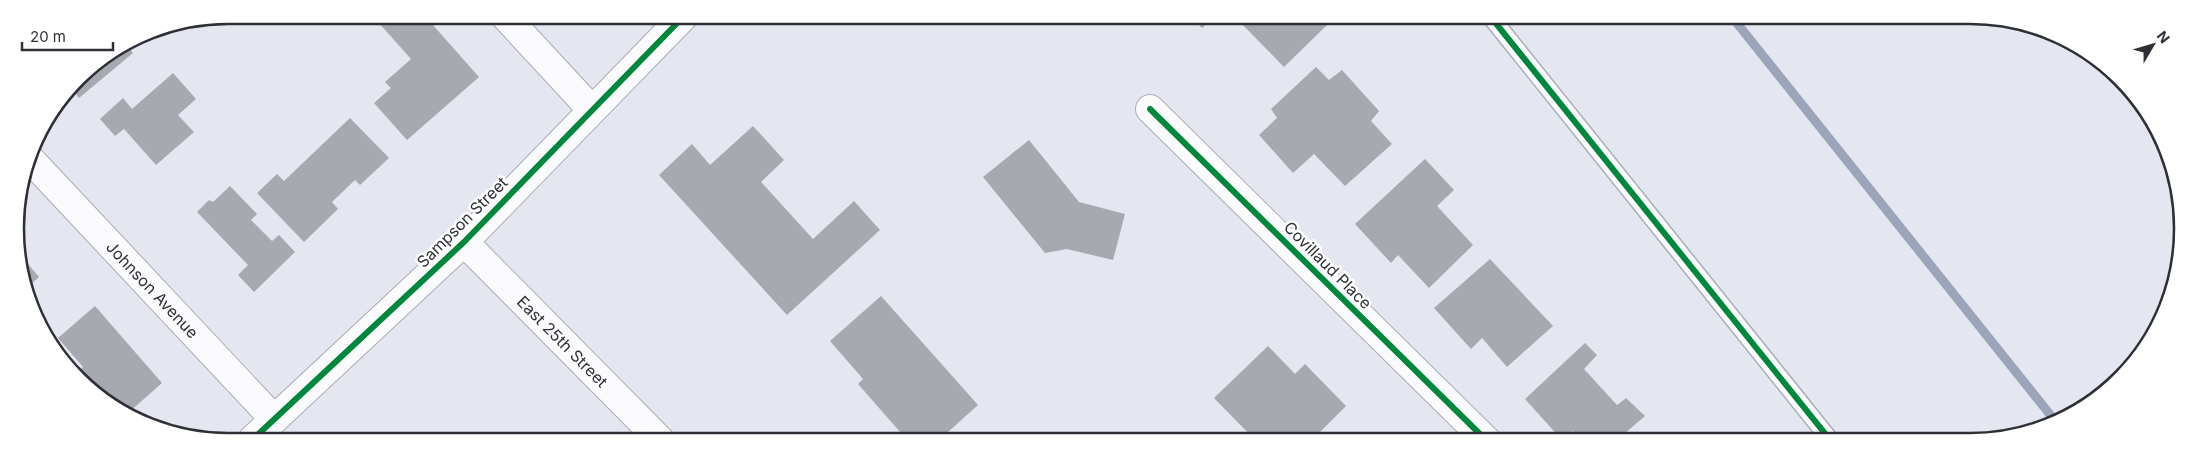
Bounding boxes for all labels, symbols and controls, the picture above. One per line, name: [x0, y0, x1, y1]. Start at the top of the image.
scale bar: [22, 20, 114, 52]
north arrow: [2128, 20, 2178, 70]
text: 20 m: [30, 27, 66, 46]
text: N: [2154, 27, 2174, 46]
street label: Sampson Street: [412, 172, 512, 272]
street label: Covillaud Place: [1280, 217, 1376, 313]
street label: Johnson Avenue: [102, 237, 203, 342]
street label: East 25th Street: [513, 292, 612, 391]

